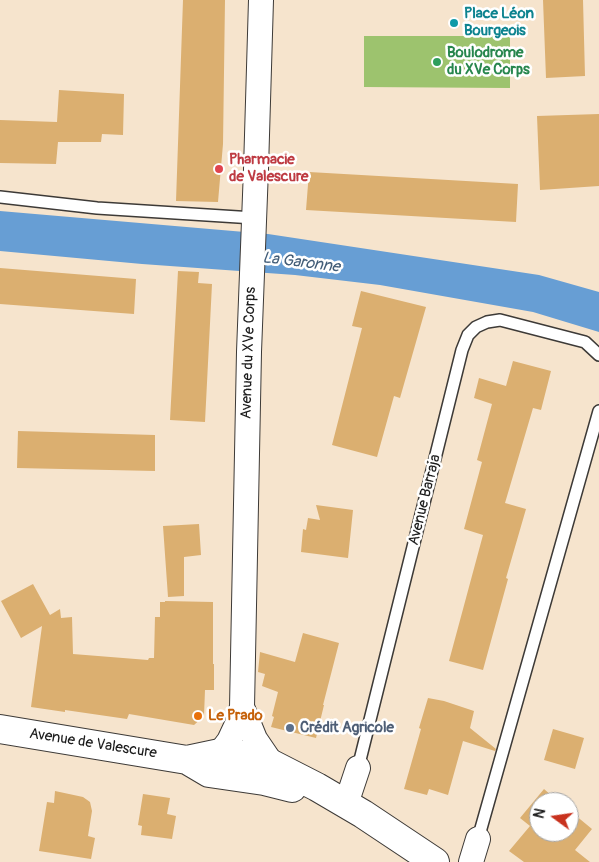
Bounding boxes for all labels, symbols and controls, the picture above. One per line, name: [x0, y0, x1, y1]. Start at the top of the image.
place label: Place Léon Bourgeois: [464, 5, 534, 40]
marker: Place Léon Bourgeois: [448, 17, 460, 29]
place label: Boulodrome du XVe Corps: [447, 44, 530, 79]
marker: Boulodrome du XVe Corps: [431, 56, 443, 68]
place label: Pharmacie de Valescure: [229, 151, 308, 186]
marker: Pharmacie de Valescure: [213, 163, 225, 175]
water label: La Garonne: [261, 249, 341, 277]
street label: Avenue du XVe Corps: [238, 287, 260, 419]
street label: Avenue Barraja: [405, 453, 445, 547]
place label: Le Prado: [208, 707, 263, 725]
marker: Le Prado: [192, 710, 204, 722]
place label: Crédit Agricole: [300, 719, 394, 737]
marker: Crédit Agricole: [284, 722, 296, 734]
street label: Avenue de Valescure: [28, 725, 158, 763]
north arrow: [529, 792, 579, 842]
text: N: [531, 807, 549, 820]

